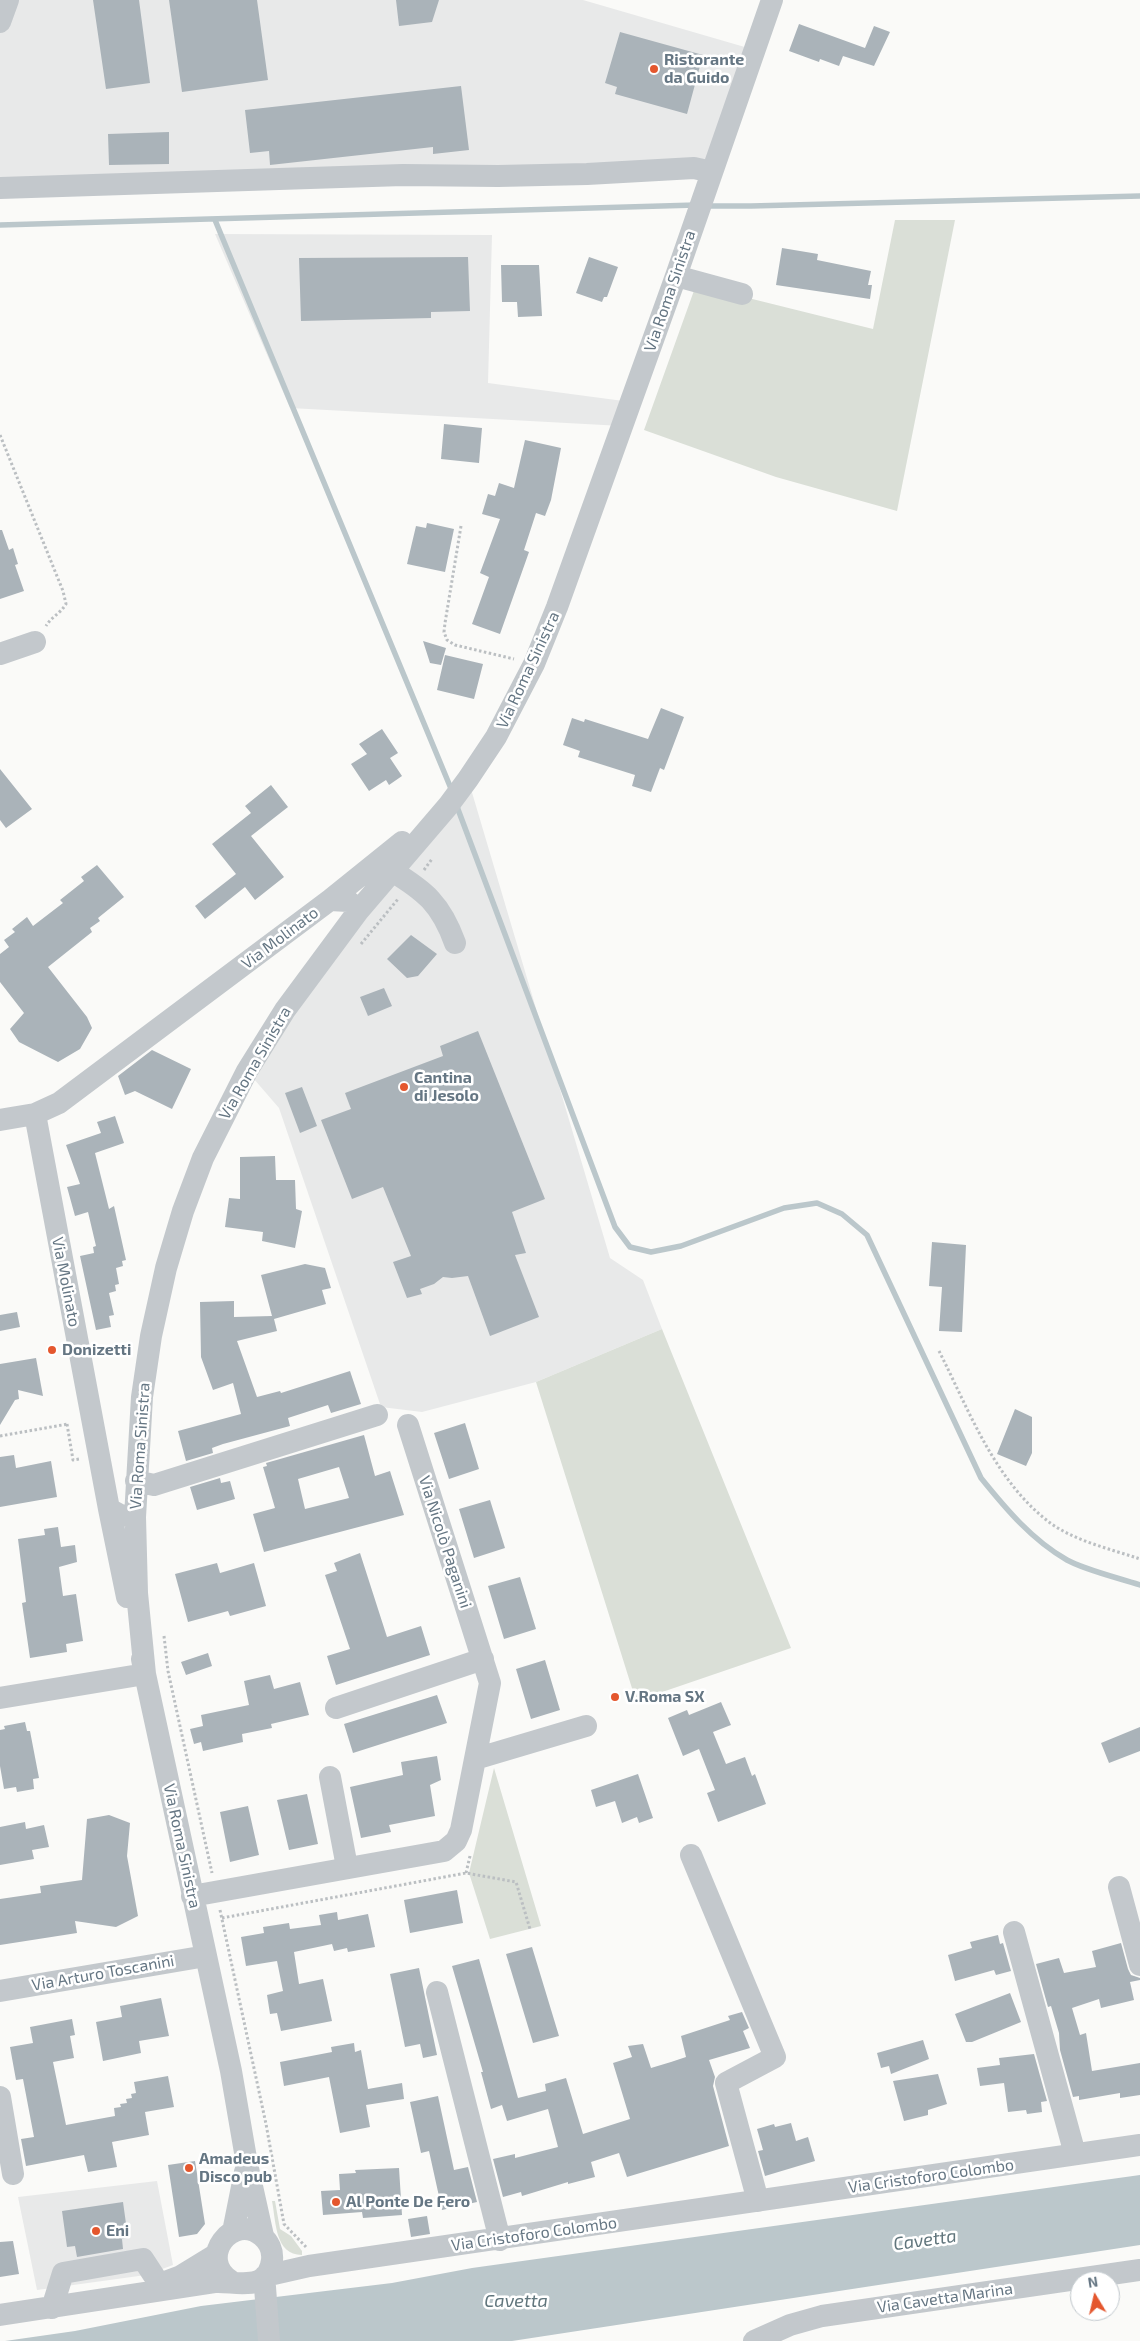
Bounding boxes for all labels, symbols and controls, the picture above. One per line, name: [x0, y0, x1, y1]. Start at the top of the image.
place label: Ristorante da Guido: [664, 50, 744, 88]
marker: Ristorante da Guido: [648, 63, 660, 75]
street label: Via Roma Sinistra: [640, 228, 700, 354]
street label: Via Roma Sinistra: [492, 608, 564, 732]
street label: Via Molinato: [238, 903, 322, 973]
street label: Via Roma Sinistra: [215, 1003, 295, 1123]
place label: Cantina di Jesolo: [414, 1068, 479, 1106]
marker: Cantina di Jesolo: [398, 1081, 410, 1093]
street label: Via Molinato: [48, 1235, 84, 1329]
place label: Donizetti: [62, 1340, 131, 1360]
marker: Donizetti: [46, 1344, 58, 1356]
street label: Via Roma Sinistra: [126, 1382, 154, 1510]
street label: Via Nicolò Paganini: [415, 1473, 475, 1611]
place label: V.Roma SX: [625, 1687, 705, 1707]
marker: V.Roma SX: [609, 1691, 621, 1703]
street label: Via Roma Sinistra: [159, 1782, 205, 1910]
street label: Via Arturo Toscanini: [30, 1951, 176, 1995]
place label: Amadeus Disco pub: [199, 2149, 272, 2187]
street label: Via Cristoforo Colombo: [847, 2155, 1015, 2197]
marker: Amadeus Disco pub: [183, 2162, 195, 2174]
place label: Al Ponte De Fero: [346, 2192, 470, 2212]
marker: Al Ponte De Fero: [330, 2196, 342, 2208]
street label: Via Cristoforo Colombo: [450, 2213, 618, 2255]
place label: Eni: [106, 2221, 129, 2241]
marker: Eni: [90, 2225, 102, 2237]
water label: Cavetta: [892, 2225, 958, 2255]
north arrow: [1070, 2271, 1120, 2321]
text: N: [1086, 2272, 1099, 2291]
street label: Via Cavetta Marina: [876, 2279, 1014, 2317]
water label: Cavetta: [484, 2290, 548, 2312]

